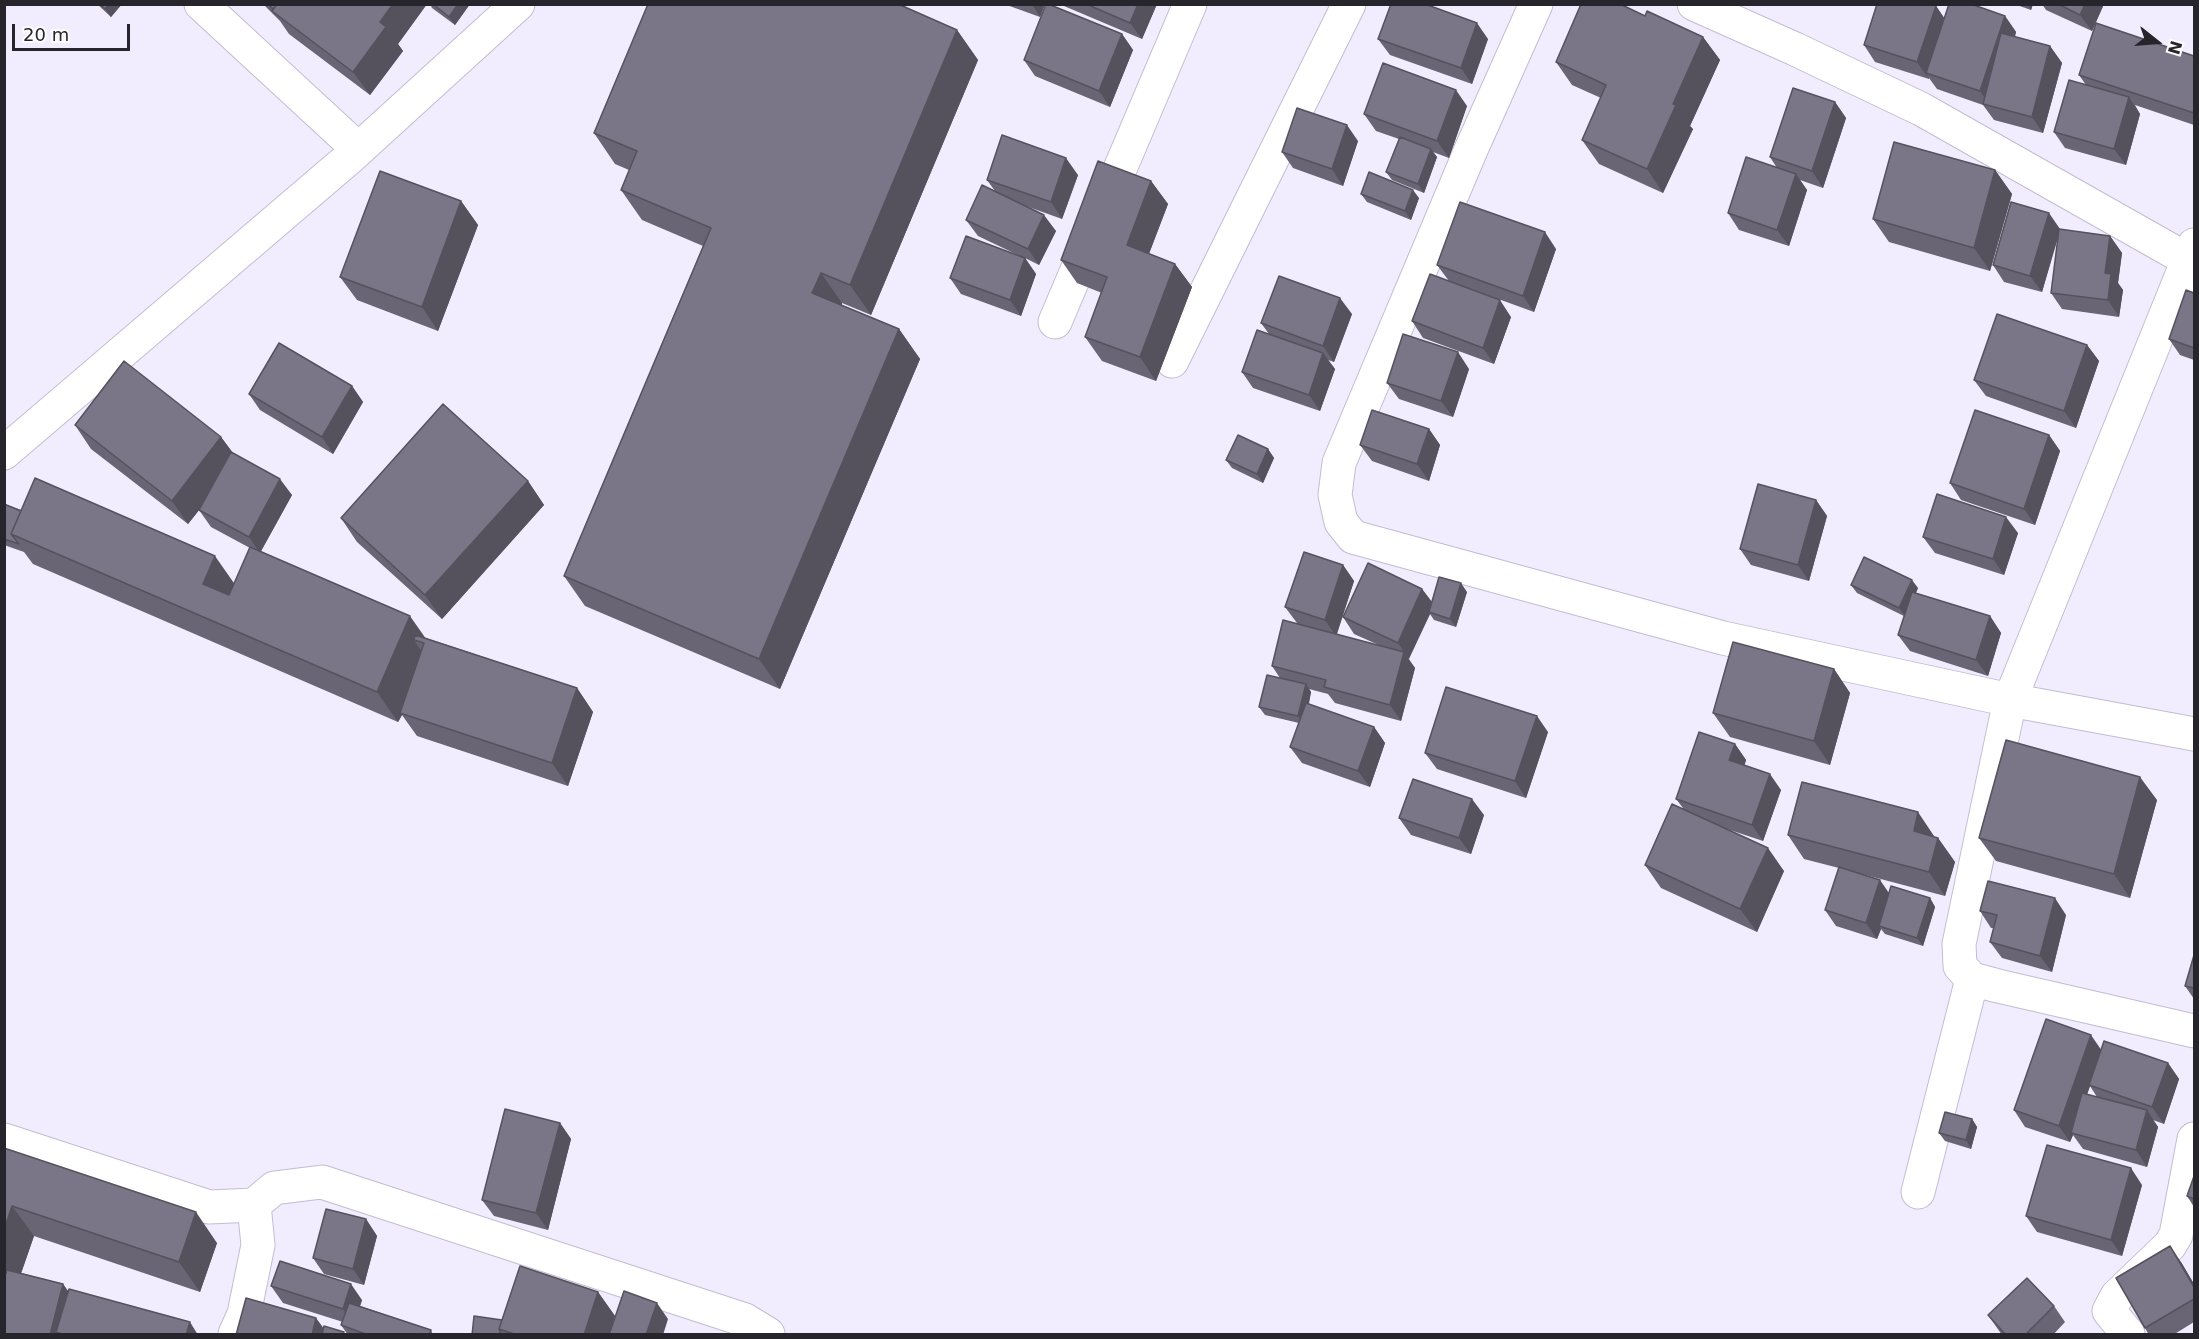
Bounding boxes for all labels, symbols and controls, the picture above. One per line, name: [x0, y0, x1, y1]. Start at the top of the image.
scale bar: [15, 12, 134, 50]
north arrow: [2127, 12, 2187, 72]
text: 20 m: [23, 24, 69, 45]
text: N: [2164, 38, 2186, 57]

